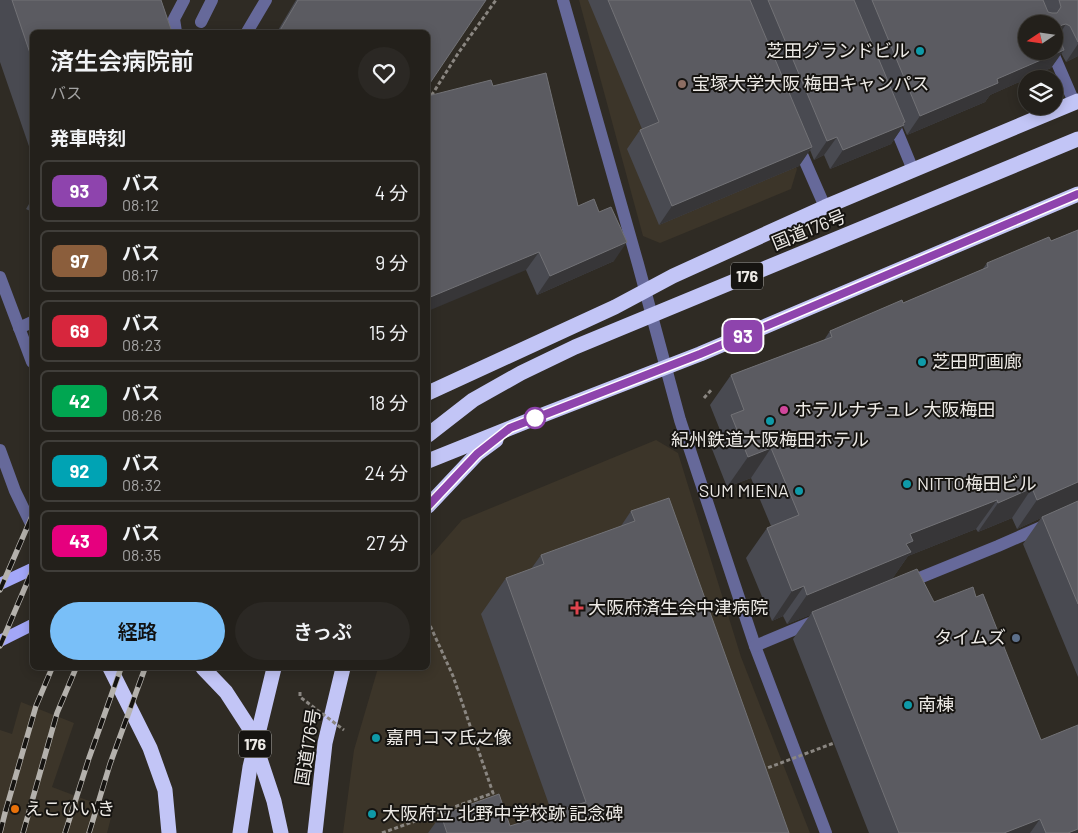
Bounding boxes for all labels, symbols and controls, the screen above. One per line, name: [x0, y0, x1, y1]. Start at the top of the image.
north arrow: [1018, 15, 1062, 60]
map controls: [1018, 15, 1063, 115]
place label: 芝田グランドビル: [766, 39, 910, 61]
marker: 芝田グランドビル: [914, 45, 926, 57]
text: 済生会病院前: [50, 46, 194, 75]
button: heart: [358, 47, 410, 99]
button: layers: [1018, 70, 1063, 115]
place label: 宝塚大学大阪 梅田キャンパス: [692, 72, 930, 94]
marker: 宝塚大学大阪 梅田キャンパス: [676, 78, 688, 90]
text: バス: [50, 83, 82, 102]
text: 発車時刻: [50, 126, 126, 149]
text: バス: [122, 171, 160, 194]
text: 93: [70, 180, 89, 202]
text: 4 分: [375, 181, 408, 204]
text: 08:12: [122, 195, 159, 214]
street label: 国道176号: [768, 204, 849, 254]
text: バス: [122, 241, 160, 264]
text: 97: [70, 250, 89, 272]
text: 9 分: [375, 251, 408, 274]
road number: 176: [731, 262, 763, 290]
text: 08:17: [122, 265, 158, 284]
text: バス: [122, 311, 160, 334]
text: 69: [70, 320, 89, 342]
line badge: 93: [720, 320, 766, 352]
text: 15 分: [369, 321, 408, 344]
text: 93: [733, 325, 753, 347]
text: 08:23: [122, 335, 162, 354]
place label: 芝田町画廊: [932, 350, 1022, 372]
marker: 芝田町画廊: [916, 356, 928, 368]
text: バス: [122, 381, 160, 404]
text: 42: [69, 390, 90, 412]
text: 18 分: [369, 391, 408, 414]
place label: ホテルナチュレ 大阪梅田: [794, 398, 995, 420]
marker: ホテルナチュレ 大阪梅田: [778, 404, 790, 416]
text: 08:26: [122, 405, 162, 424]
unlabelled marker: [524, 407, 546, 429]
marker: 紀州鉄道大阪梅田ホテル: [764, 415, 776, 427]
place label: 紀州鉄道大阪梅田ホテル: [671, 428, 869, 450]
text: バス: [122, 451, 160, 474]
text: 92: [70, 460, 89, 482]
text: 24 分: [365, 461, 408, 484]
place label: NITTO梅田ビル: [917, 472, 1037, 494]
text: 08:32: [122, 475, 162, 494]
marker: NITTO梅田ビル: [901, 478, 913, 490]
place label: SUM MIENA: [699, 479, 789, 501]
marker: SUM MIENA: [793, 485, 805, 497]
text: バス: [122, 521, 160, 544]
text: 43: [69, 530, 90, 552]
text: 27 分: [366, 531, 408, 554]
text: 08:35: [122, 545, 161, 564]
place label: 大阪府済生会中津病院: [588, 596, 768, 618]
marker: 大阪府済生会中津病院: [570, 601, 584, 615]
button: 経路: [50, 602, 225, 660]
button: きっぷ: [235, 602, 410, 660]
place label: タイムズ: [934, 626, 1006, 648]
marker: タイムズ: [1010, 632, 1022, 644]
place label: 南棟: [918, 693, 954, 715]
marker: 南棟: [902, 699, 914, 711]
street label: 国道176号: [290, 707, 324, 787]
place label: 嘉門コマ氏之像: [386, 726, 512, 748]
road number: 176: [239, 731, 271, 758]
marker: 嘉門コマ氏之像: [370, 732, 382, 744]
place label: えこひいき: [25, 797, 115, 819]
place label: 大阪府立 北野中学校跡 記念碑: [382, 802, 623, 824]
marker: えこひいき: [9, 803, 21, 815]
marker: 大阪府立 北野中学校跡 記念碑: [366, 808, 378, 820]

